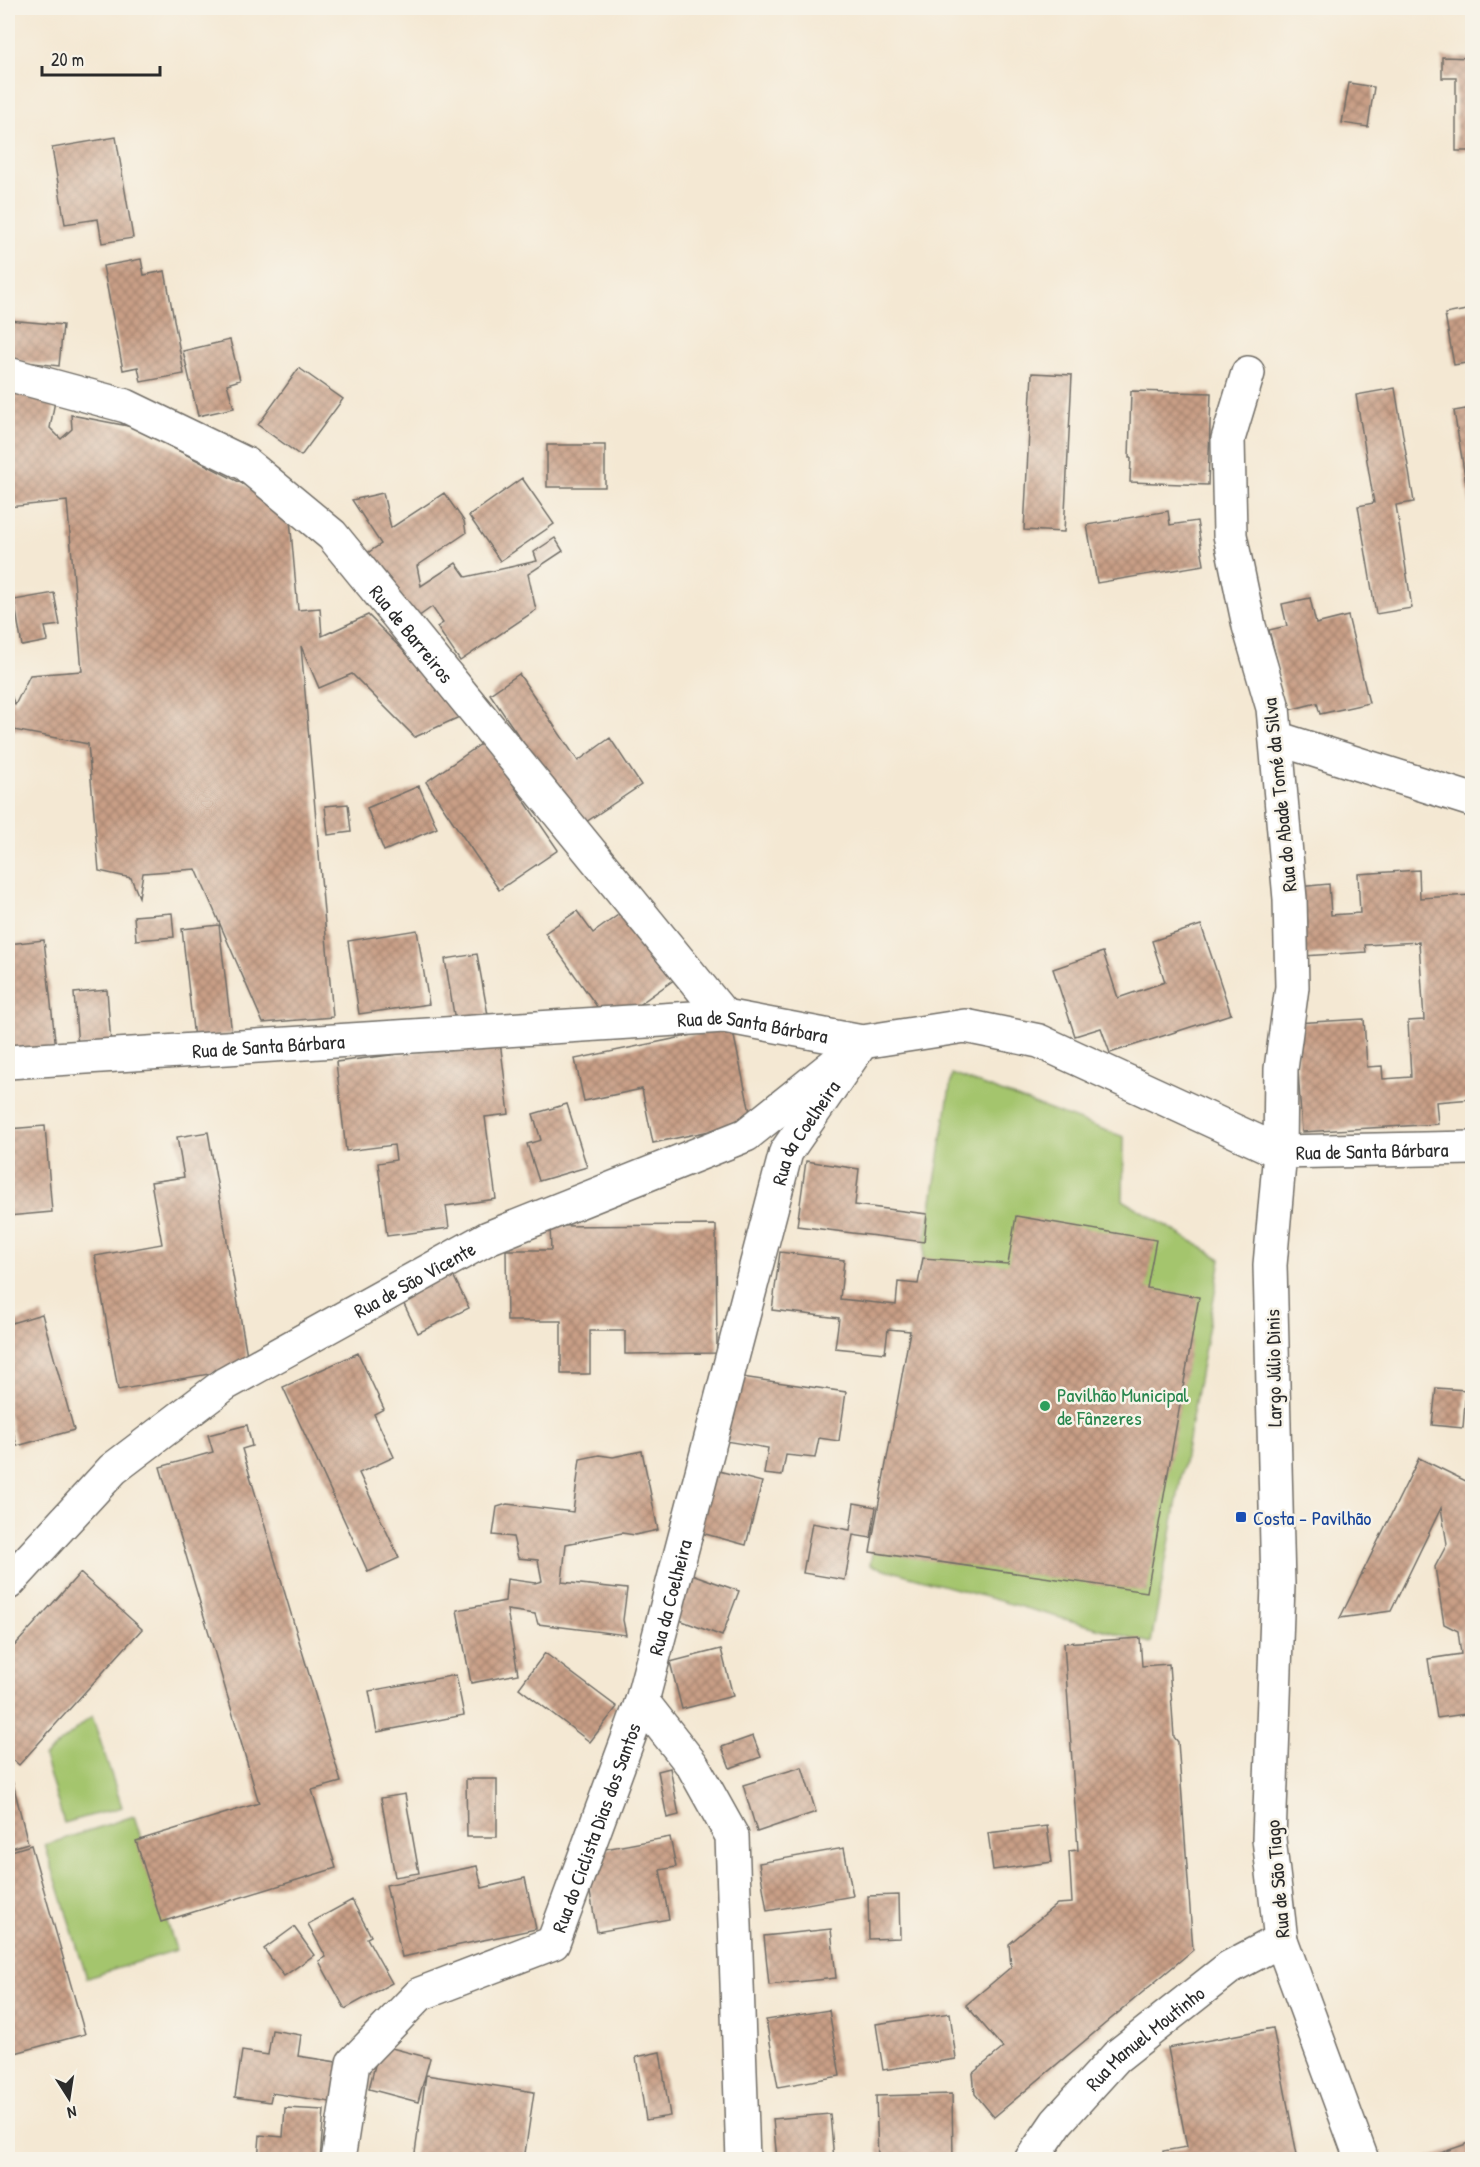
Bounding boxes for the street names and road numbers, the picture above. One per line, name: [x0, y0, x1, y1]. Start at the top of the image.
street label: Rua de Barreiros: [364, 579, 461, 688]
street label: Rua do Abade Tomé da Silva: [1255, 697, 1303, 893]
street label: Rua de Santa Bárbara: [676, 1002, 831, 1049]
street label: Rua de Santa Bárbara: [191, 1027, 346, 1064]
street label: Rua da Coelheira: [764, 1074, 846, 1188]
street label: Rua de Santa Bárbara: [1296, 1135, 1449, 1165]
street label: Rua de São Vicente: [349, 1234, 480, 1324]
street label: Largo Júlio Dinis: [1258, 1309, 1288, 1427]
street label: Rua da Coelheira: [641, 1536, 697, 1658]
street label: Rua do Ciclista Dias dos Santos: [545, 1719, 646, 1936]
street label: Rua de São Tiago: [1258, 1819, 1296, 1939]
street label: Rua Manuel Moutinho: [1079, 1979, 1210, 2096]

